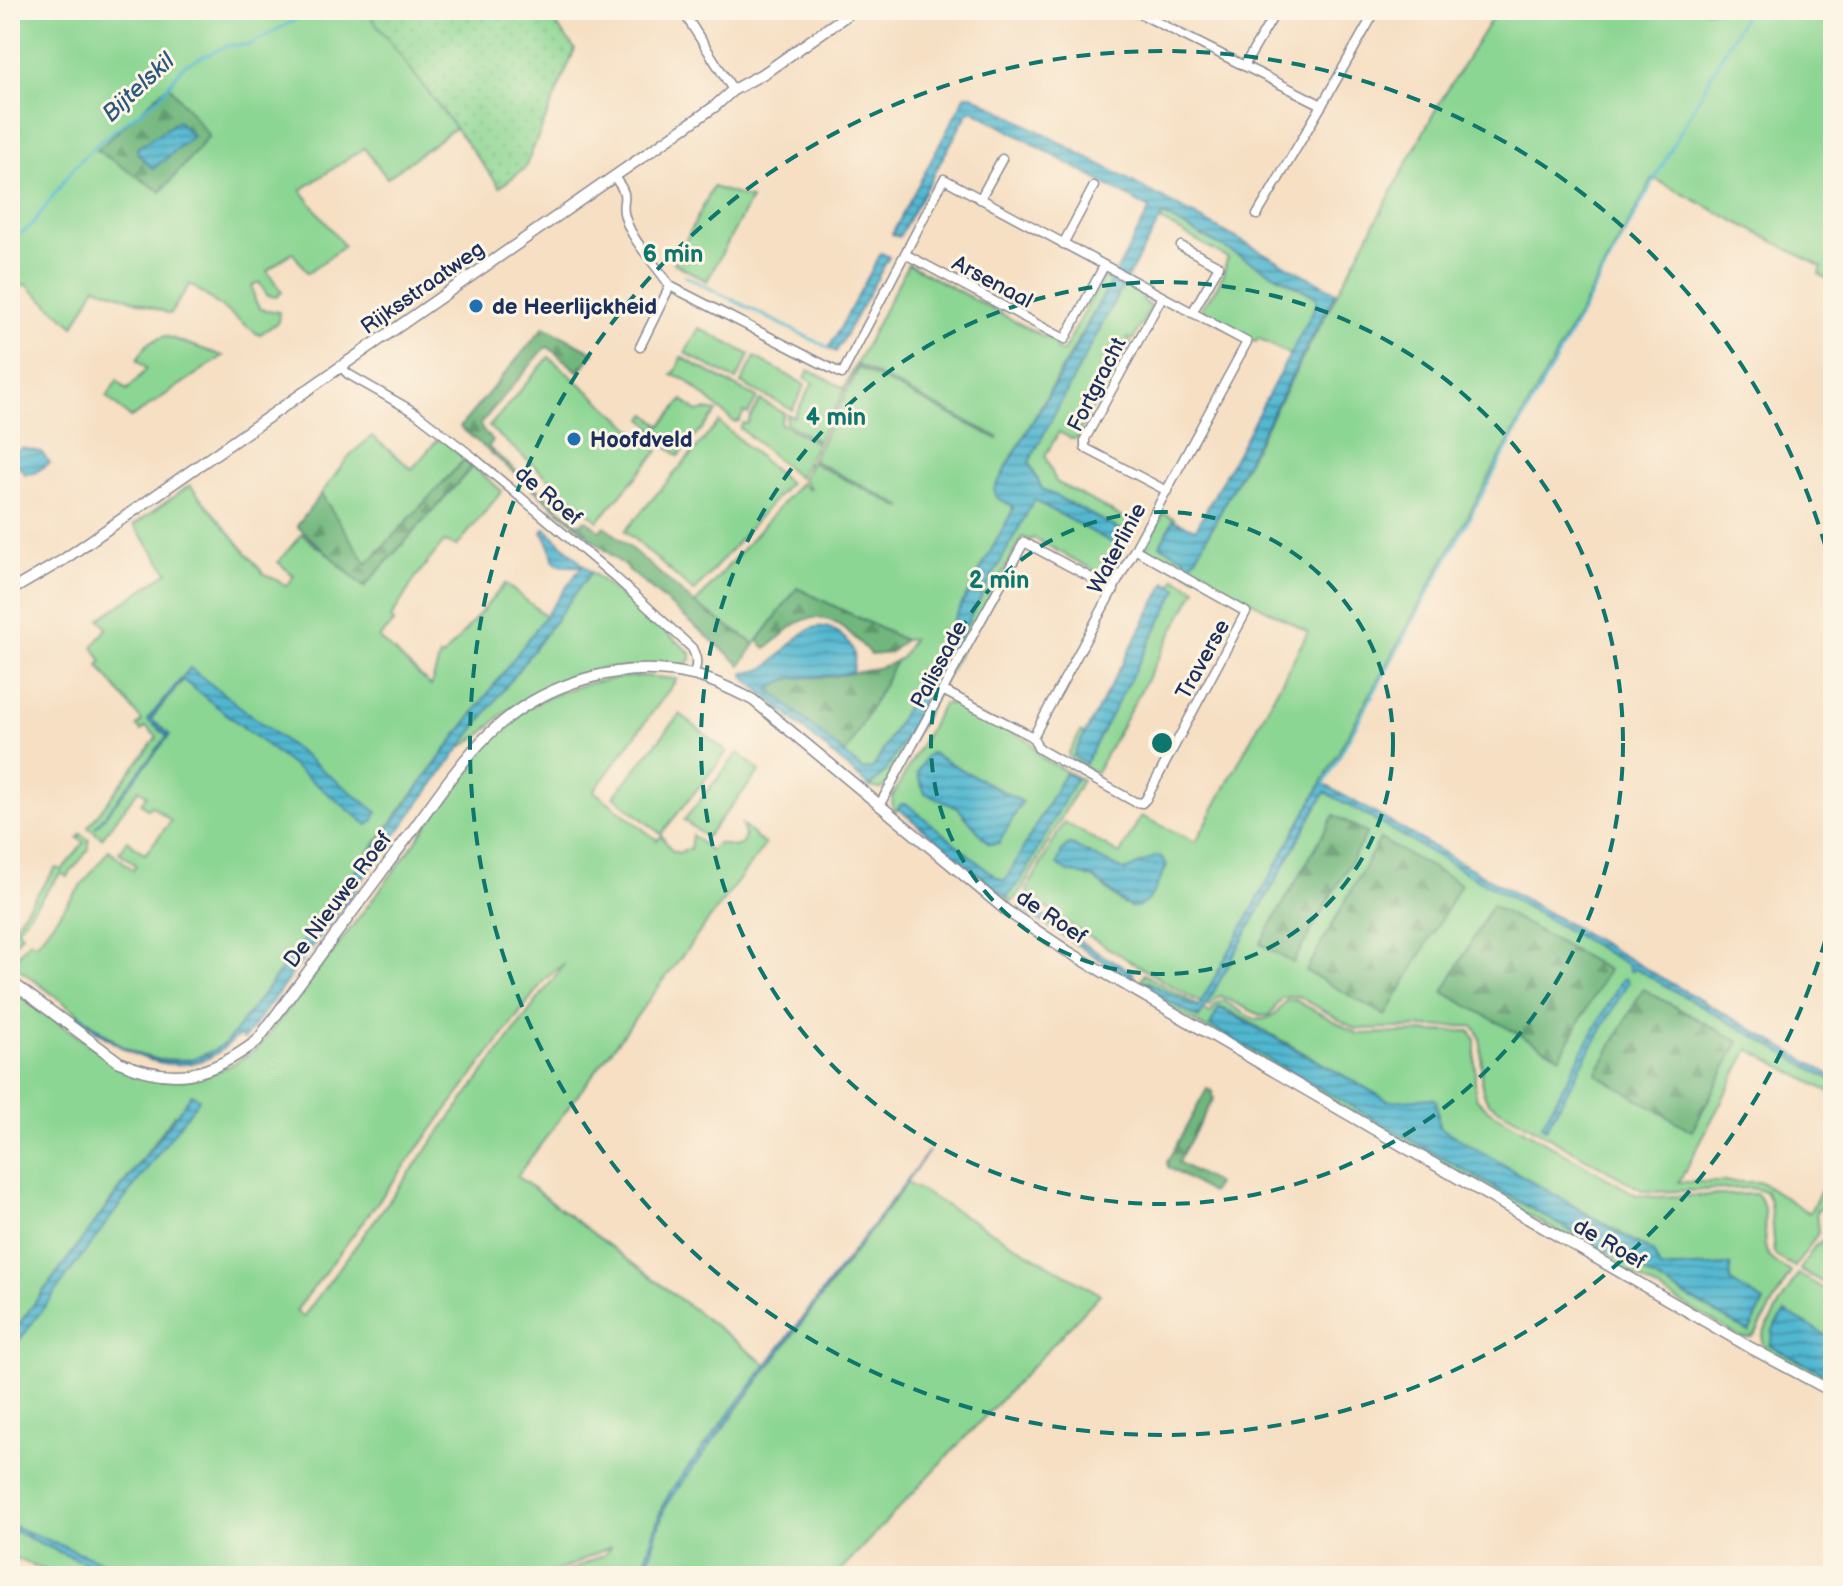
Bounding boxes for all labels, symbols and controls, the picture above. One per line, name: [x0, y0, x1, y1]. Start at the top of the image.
water label: Bijtelskil: [96, 46, 182, 128]
street label: Rijksstraatweg: [356, 236, 490, 341]
text: 6 min: [643, 240, 703, 269]
street label: Arsenaal: [947, 250, 1037, 315]
place label: de Heerlijckheid: [492, 294, 657, 321]
marker: de Heerlijckheid: [467, 297, 485, 315]
street label: Fortgracht: [1062, 333, 1133, 436]
text: 4 min: [806, 403, 866, 432]
place label: Hoofdveld: [590, 427, 693, 454]
marker: Hoofdveld: [565, 430, 583, 448]
street label: de Roef: [509, 460, 587, 532]
street label: Waterlinie: [1082, 499, 1152, 599]
text: 2 min: [969, 566, 1029, 595]
street label: Traverse: [1170, 615, 1236, 704]
street label: Palissade: [905, 616, 974, 713]
centre of rings: [1148, 729, 1176, 757]
street label: De Nieuwe Roef: [278, 826, 398, 973]
street label: de Roef: [1011, 884, 1092, 951]
street label: de Roef: [1568, 1213, 1651, 1276]

